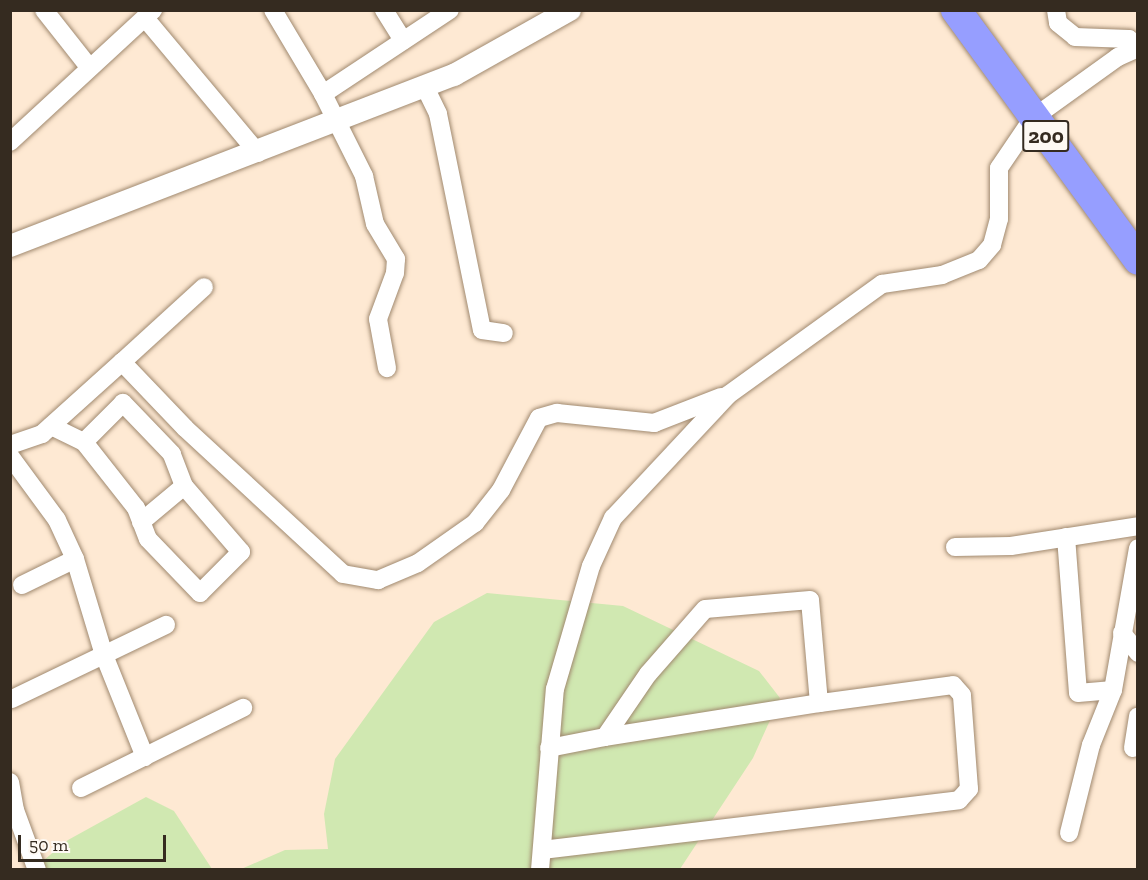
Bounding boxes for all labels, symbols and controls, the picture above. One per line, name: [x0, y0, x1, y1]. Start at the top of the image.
road number: 200: [1022, 118, 1070, 154]
scale bar: [21, 823, 170, 861]
text: 50 m: [29, 834, 68, 856]

